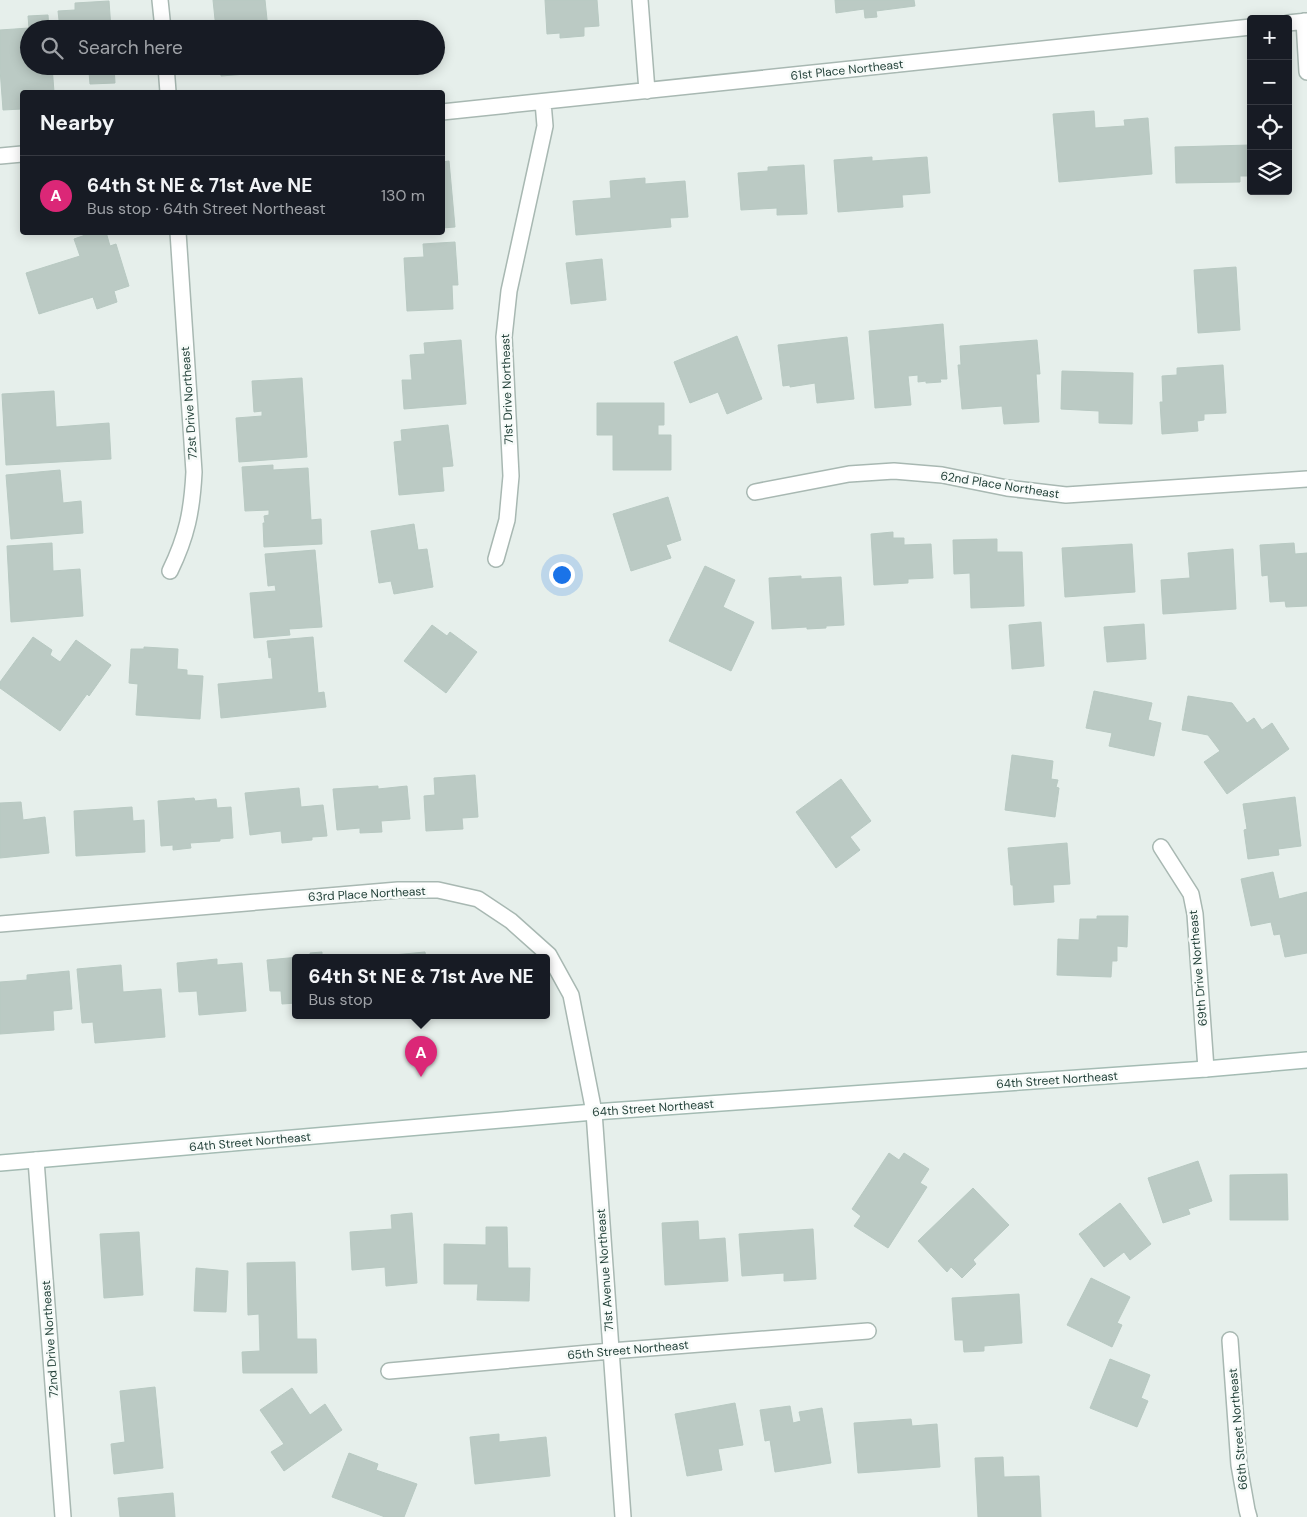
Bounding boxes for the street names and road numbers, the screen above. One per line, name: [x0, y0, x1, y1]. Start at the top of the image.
street label: 61st Place Northeast: [790, 56, 904, 84]
street label: 71st Drive Northeast: [497, 333, 517, 445]
street label: 72st Drive Northeast: [177, 346, 201, 460]
street label: 62nd Place Northeast: [939, 468, 1061, 502]
street label: 63rd Place Northeast: [308, 883, 427, 905]
street label: 69th Drive Northeast: [1185, 909, 1211, 1027]
street label: 64th Street Northeast: [996, 1068, 1119, 1092]
street label: 64th Street Northeast: [592, 1096, 715, 1120]
street label: 64th Street Northeast: [188, 1129, 312, 1155]
street label: 71st Avenue Northeast: [593, 1208, 617, 1332]
street label: 72nd Drive Northeast: [38, 1280, 62, 1398]
street label: 65th Street Northeast: [567, 1337, 690, 1363]
street label: 66th Street Northeast: [1225, 1367, 1251, 1491]

